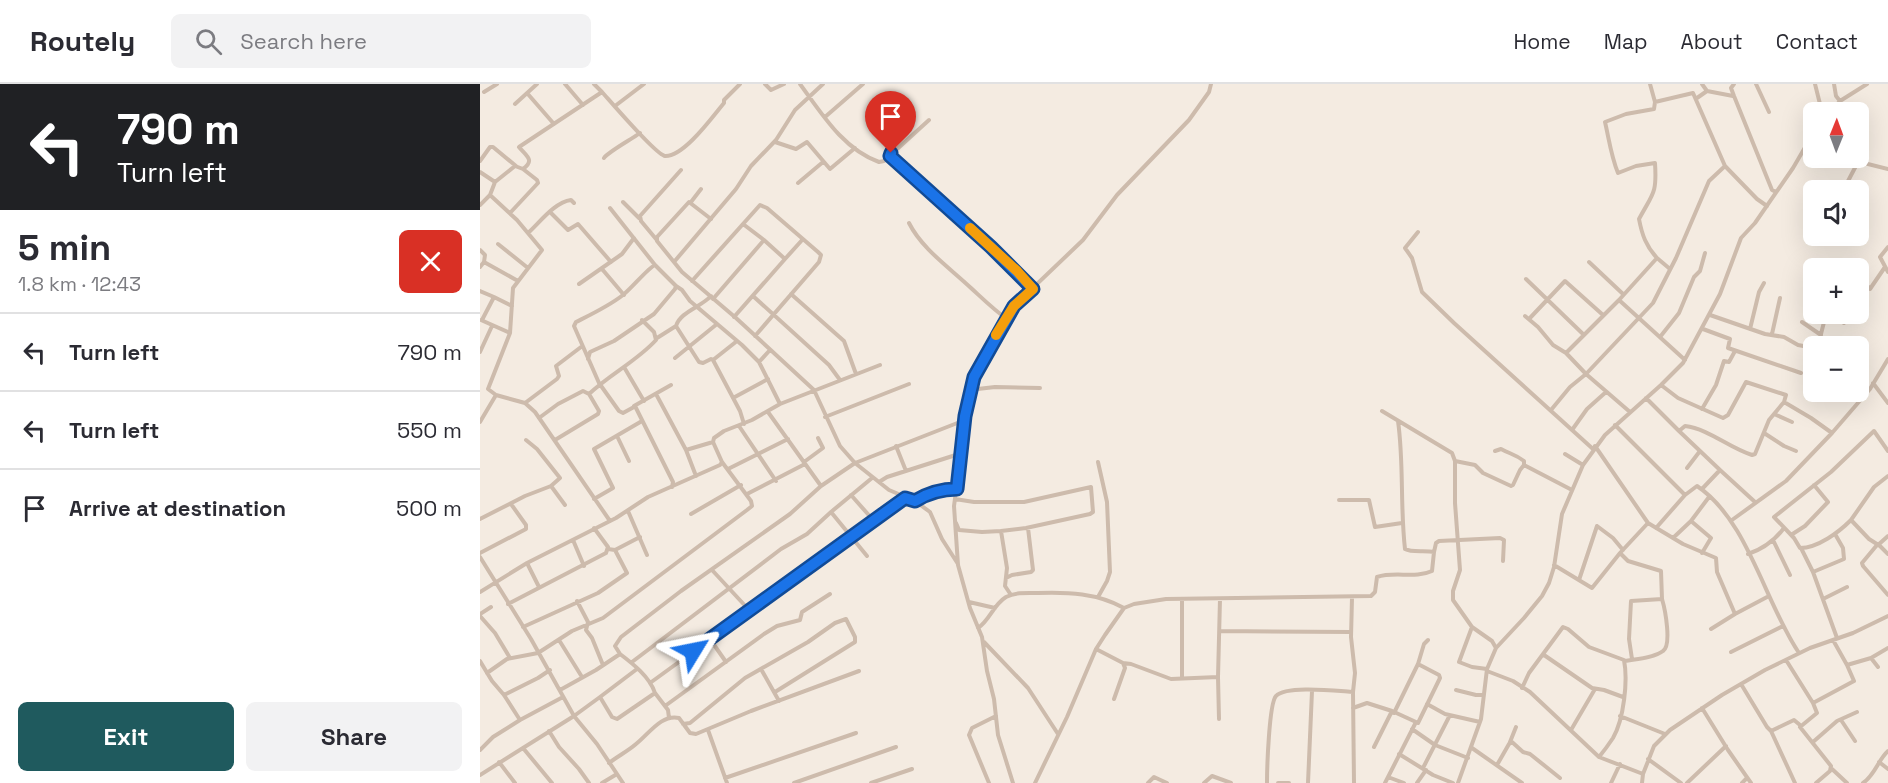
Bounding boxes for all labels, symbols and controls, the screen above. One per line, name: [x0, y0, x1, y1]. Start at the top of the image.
search box: [171, 14, 591, 68]
text: Routely: [30, 23, 135, 59]
icon: search: [192, 25, 225, 58]
text: Search here: [240, 27, 367, 55]
text: Home: [1513, 28, 1571, 55]
text: Map: [1604, 28, 1648, 55]
text: About: [1681, 28, 1743, 55]
text: Contact: [1776, 28, 1858, 55]
pin: [865, 91, 916, 153]
icon: arrive: [874, 100, 907, 133]
north arrow: [1803, 102, 1869, 168]
map controls: [1803, 102, 1869, 402]
text: 790 m: [117, 103, 240, 156]
icon: left: [18, 108, 96, 186]
text: Turn left: [117, 155, 227, 190]
button: sound: [1803, 180, 1869, 246]
text: 5 min: [18, 225, 111, 271]
button: close: [399, 230, 462, 293]
button: +: [1803, 258, 1869, 324]
text: 1.8 km · 12:43: [18, 271, 141, 297]
icon: left: [18, 336, 51, 369]
button: −: [1803, 336, 1869, 402]
text: Turn left: [69, 338, 159, 366]
text: 790 m: [397, 338, 462, 366]
icon: left: [18, 414, 51, 447]
text: Turn left: [69, 416, 159, 444]
text: 550 m: [397, 416, 462, 444]
icon: arrive: [18, 492, 51, 525]
text: Arrive at destination: [69, 494, 286, 522]
text: 500 m: [396, 494, 462, 522]
position arrow: [661, 619, 725, 683]
button: Exit: [18, 702, 234, 771]
button: Share: [246, 702, 462, 771]

